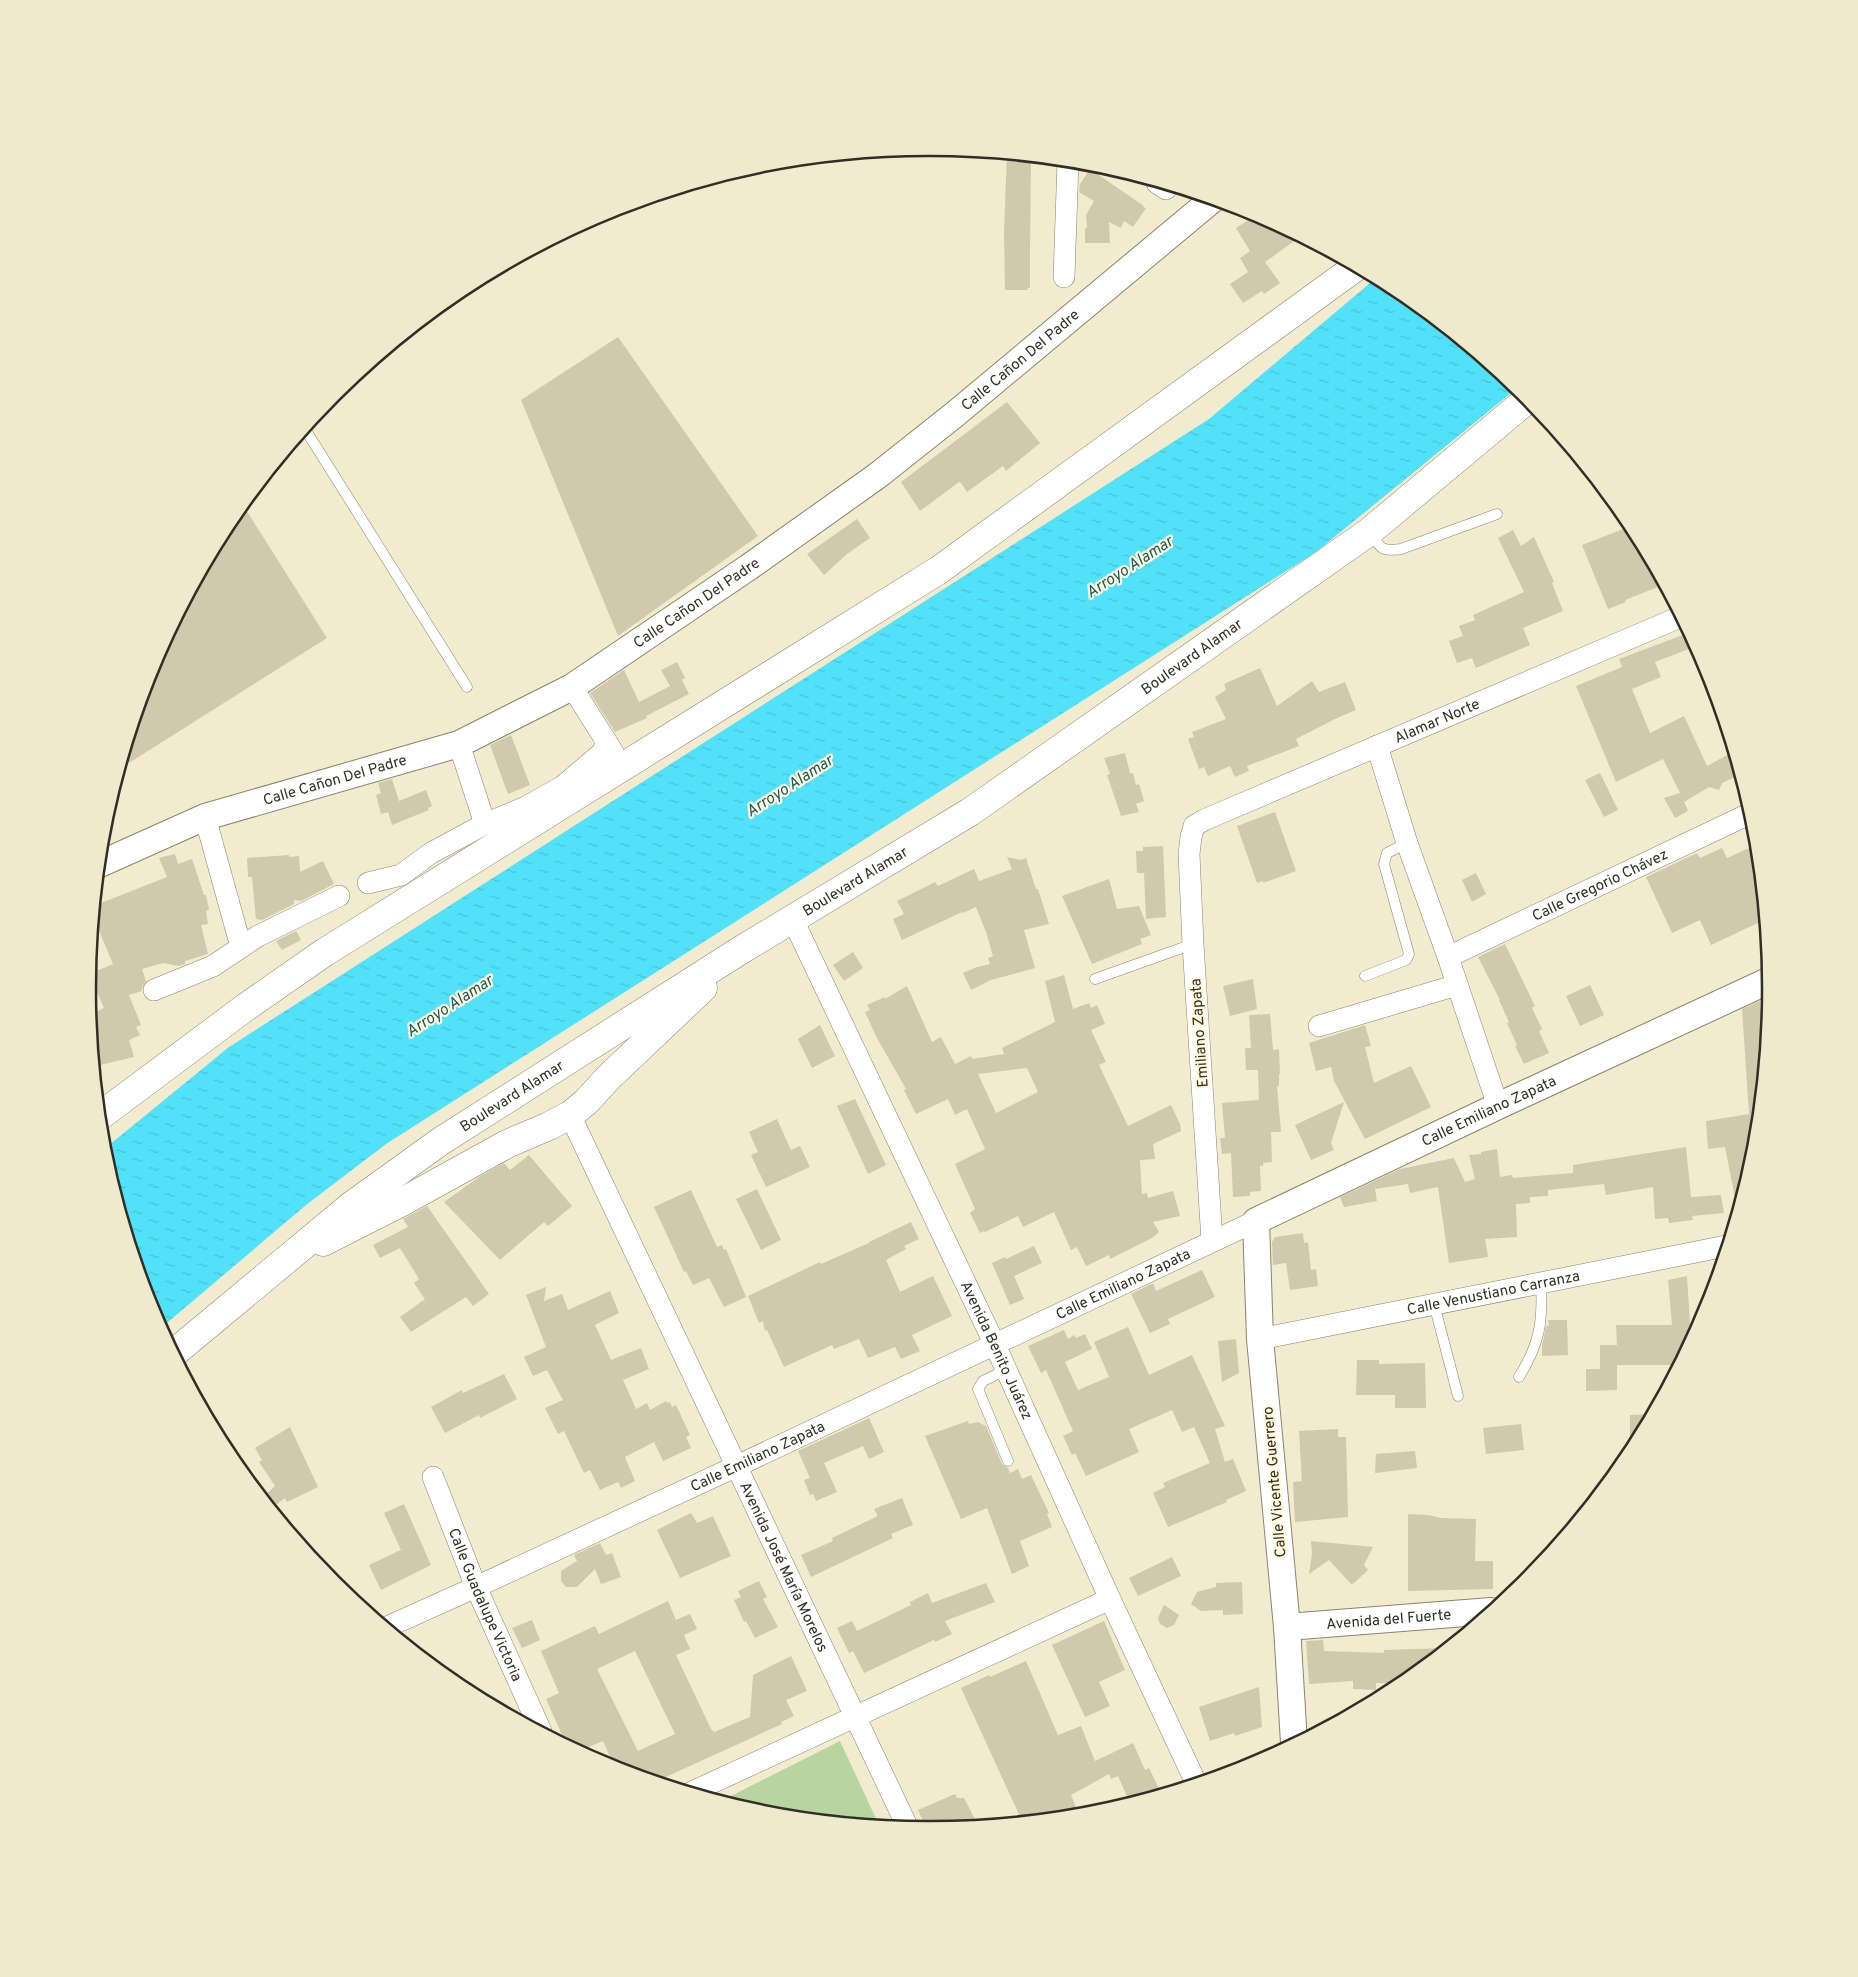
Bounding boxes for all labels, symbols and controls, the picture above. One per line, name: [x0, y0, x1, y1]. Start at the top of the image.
street label: Calle Cañon Del Padre: [958, 306, 1084, 416]
water label: Arroyo Alamar: [1083, 531, 1179, 603]
street label: Calle Cañon Del Padre: [630, 554, 764, 654]
street label: Boulevard Alamar: [1138, 615, 1247, 700]
street label: Alamar Norte: [1392, 695, 1483, 749]
water label: Arroyo Alamar: [743, 750, 839, 822]
street label: Calle Cañon Del Padre: [261, 752, 409, 811]
street label: Boulevard Alamar: [800, 843, 912, 922]
street label: Calle Gregorio Chávez: [1529, 846, 1671, 927]
water label: Arroyo Alamar: [403, 970, 499, 1042]
street label: Emiliano Zapata: [1187, 978, 1214, 1088]
street label: Boulevard Alamar: [457, 1057, 568, 1137]
street label: Calle Emiliano Zapata: [1419, 1072, 1560, 1152]
street label: Calle Emiliano Zapata: [1053, 1245, 1194, 1325]
street label: Calle Venustiano Carranza: [1406, 1267, 1582, 1320]
street label: Avenida Benito Juárez: [955, 1278, 1036, 1423]
street label: Calle Vicente Guerrero: [1259, 1406, 1292, 1558]
street label: Calle Emiliano Zapata: [688, 1418, 829, 1497]
street label: Avenida José María Morelos: [734, 1479, 831, 1656]
street label: Calle Guadalupe Victoria: [443, 1526, 525, 1685]
street label: Avenida del Fuerte: [1325, 1606, 1452, 1635]

